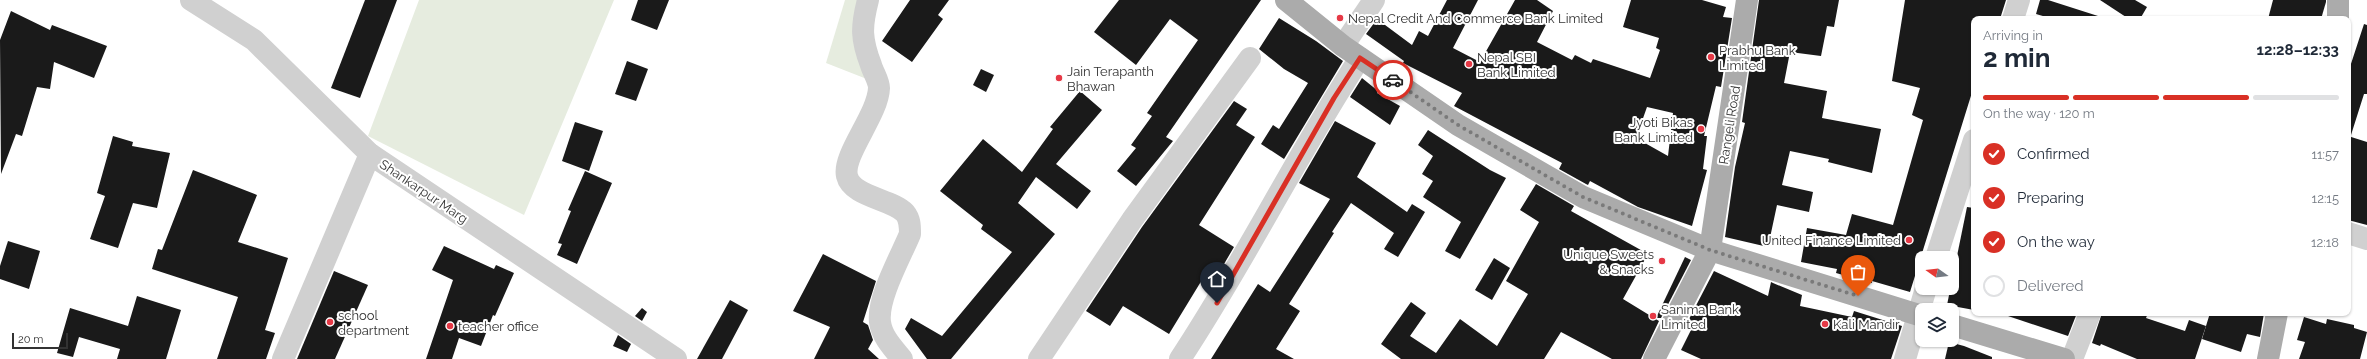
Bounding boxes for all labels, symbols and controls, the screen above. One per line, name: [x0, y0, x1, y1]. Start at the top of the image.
place label: Nepal Credit And Commerce Bank Limited: [1348, 11, 1603, 26]
marker: Nepal Credit And Commerce Bank Limited: [1335, 13, 1345, 23]
text: Arriving in: [1983, 28, 2043, 43]
text: 12:28–12:33: [2257, 41, 2339, 59]
place label: Prabhu Bank Limited: [1719, 43, 1796, 73]
text: 2 min: [1983, 43, 2050, 73]
place label: Nepal SBI Bank Limited: [1477, 50, 1556, 80]
marker: Prabhu Bank Limited: [1706, 52, 1716, 62]
marker: Nepal SBI Bank Limited: [1464, 59, 1474, 69]
courier: [1373, 60, 1413, 100]
place label: Jain Terapanth Bhawan: [1067, 64, 1154, 94]
icon: car: [1382, 69, 1404, 91]
marker: Jain Terapanth Bhawan: [1054, 73, 1064, 83]
street label: Rangeli Road: [1716, 85, 1743, 166]
text: On the way · 120 m: [1983, 106, 2095, 121]
place label: Jyoti Bikas Bank Limited: [1614, 115, 1693, 145]
marker: Jyoti Bikas Bank Limited: [1696, 124, 1706, 134]
icon: check: [1983, 143, 2005, 165]
text: Confirmed: [2017, 145, 2090, 163]
text: 11:57: [2311, 147, 2339, 162]
street label: Shankarpur Marg: [377, 156, 471, 226]
icon: check: [1983, 187, 2005, 209]
text: Preparing: [2017, 189, 2084, 207]
text: 12:15: [2312, 191, 2339, 206]
icon: check: [1983, 231, 2005, 253]
place label: United Finance Limited: [1762, 233, 1901, 248]
text: On the way: [2017, 233, 2095, 251]
marker: United Finance Limited: [1904, 235, 1914, 245]
text: 12:18: [2311, 235, 2339, 250]
place label: Unique Sweets & Snacks: [1563, 247, 1654, 277]
north arrow: [1915, 251, 1959, 295]
map controls: [1915, 251, 1959, 347]
pin: [1841, 255, 1875, 296]
marker: Unique Sweets & Snacks: [1657, 256, 1667, 266]
icon: bag: [1847, 261, 1869, 283]
pin: [1200, 262, 1234, 303]
icon: home: [1206, 268, 1228, 290]
text: Delivered: [2017, 277, 2084, 295]
place label: Sanima Bank Limited: [1661, 302, 1739, 332]
button: layers: [1915, 303, 1959, 347]
place label: school department: [338, 308, 410, 338]
marker: Sanima Bank Limited: [1648, 311, 1658, 321]
marker: school department: [325, 317, 335, 327]
place label: Kali Mandir: [1833, 317, 1900, 332]
place label: teacher office: [458, 319, 539, 334]
marker: Kali Mandir: [1820, 319, 1830, 329]
marker: teacher office: [445, 321, 455, 331]
scale bar: [12, 331, 68, 350]
text: 20 m: [18, 333, 43, 346]

